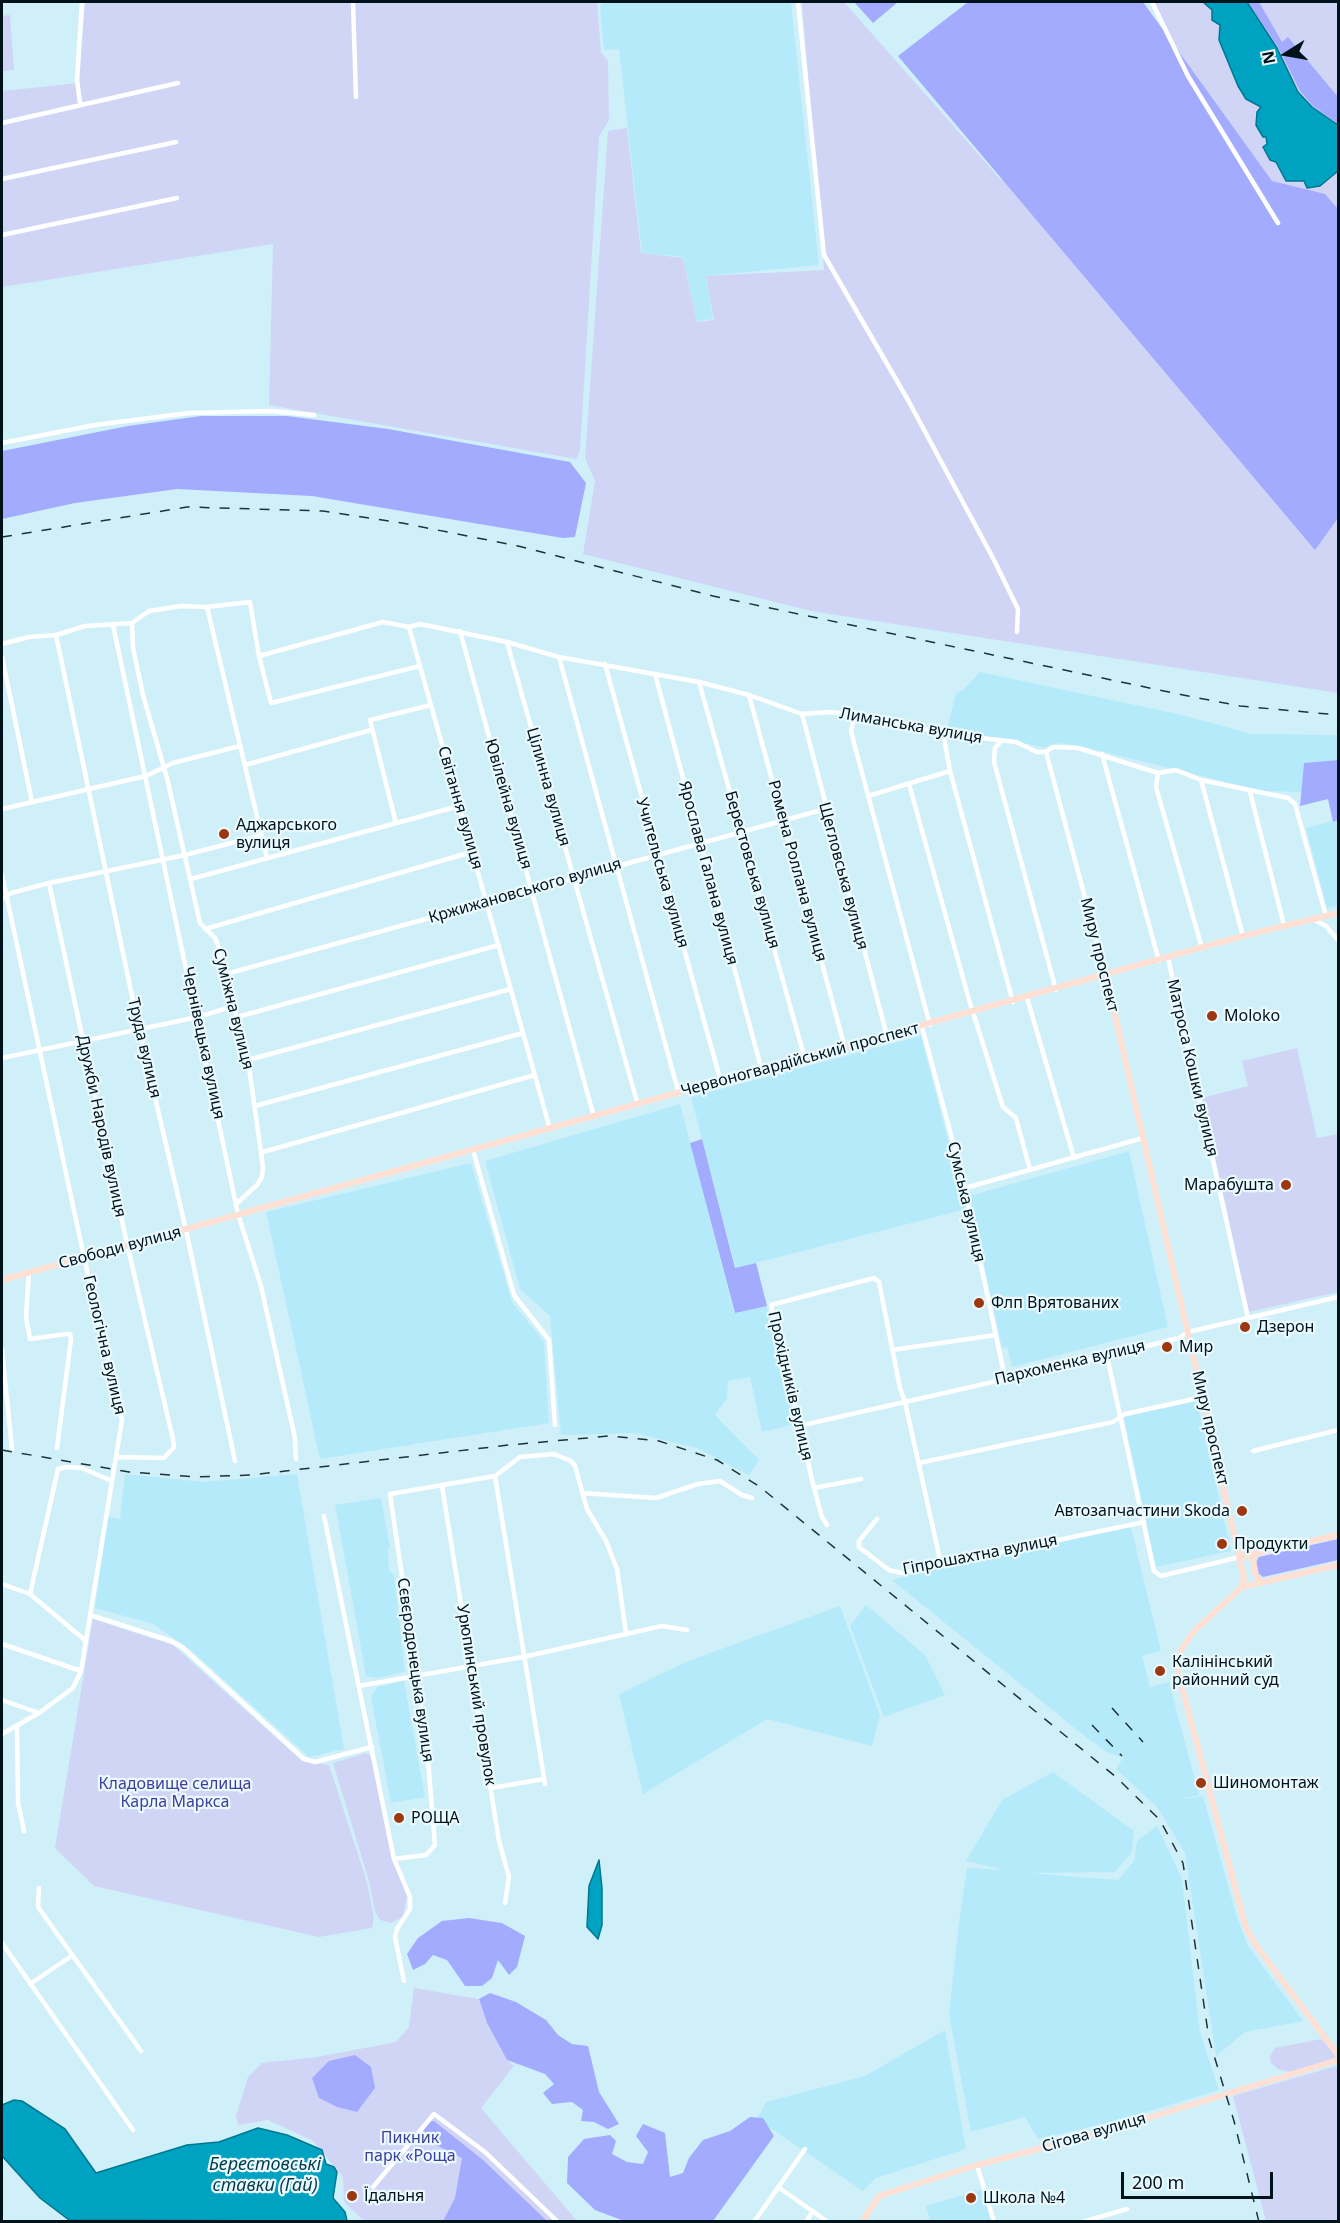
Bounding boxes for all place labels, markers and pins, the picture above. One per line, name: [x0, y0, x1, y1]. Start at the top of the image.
place label: Аджарського вулиця: [236, 815, 337, 853]
marker: Аджарського вулиця: [217, 827, 231, 841]
place label: Moloko: [1224, 1006, 1280, 1026]
marker: Moloko: [1205, 1009, 1219, 1023]
place label: Марабушта: [1184, 1175, 1274, 1195]
marker: Марабушта: [1279, 1178, 1293, 1192]
place label: Флп Врятованих: [991, 1293, 1119, 1313]
marker: Флп Врятованих: [972, 1296, 986, 1310]
place label: Дзерон: [1257, 1317, 1314, 1337]
marker: Дзерон: [1238, 1320, 1252, 1334]
place label: Мир: [1179, 1337, 1213, 1357]
marker: Мир: [1160, 1340, 1174, 1354]
place label: Автозапчастини Skoda: [1054, 1501, 1230, 1521]
marker: Автозапчастини Skoda: [1235, 1504, 1249, 1518]
place label: Продукти: [1234, 1534, 1309, 1554]
marker: Продукти: [1215, 1537, 1229, 1551]
place label: Калінінський районний суд: [1172, 1652, 1279, 1690]
marker: Калінінський районний суд: [1153, 1664, 1167, 1678]
place label: Шиномонтаж: [1213, 1773, 1319, 1793]
marker: Шиномонтаж: [1194, 1776, 1208, 1790]
place label: РОЩА: [411, 1808, 459, 1828]
marker: РОЩА: [392, 1811, 406, 1825]
place label: Їдальня: [364, 2186, 424, 2206]
place label: Школа №4: [983, 2188, 1065, 2208]
marker: Їдальня: [345, 2189, 359, 2203]
marker: Школа №4: [964, 2191, 978, 2205]

